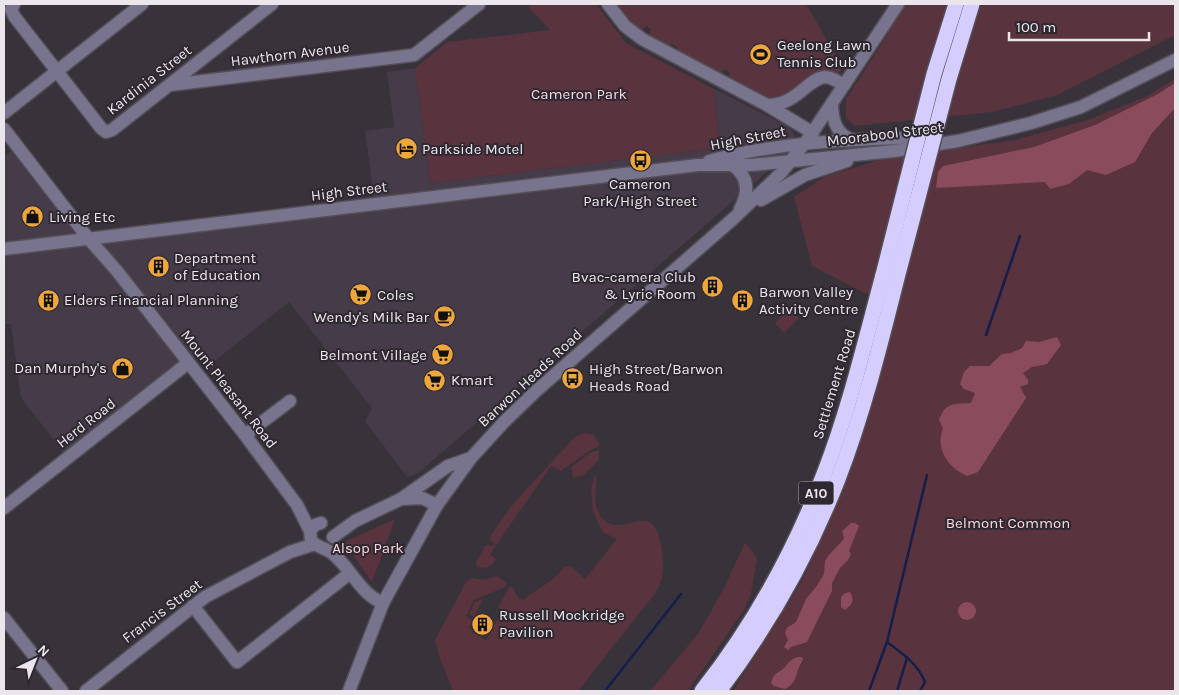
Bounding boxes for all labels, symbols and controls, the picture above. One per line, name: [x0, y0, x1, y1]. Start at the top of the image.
scale bar: [1009, 10, 1149, 42]
text: 100 m: [1016, 18, 1056, 36]
place label: Geelong Lawn Tennis Club: [777, 36, 871, 71]
street label: Hawthorn Avenue: [230, 38, 350, 70]
street label: Kardinia Street: [103, 41, 195, 119]
sports icon: Geelong Lawn Tennis Club: [749, 42, 773, 66]
park label: Cameron Park: [531, 85, 627, 103]
street label: Moorabool Street: [826, 118, 945, 150]
street label: High Street: [709, 122, 788, 154]
hotel icon: Parkside Motel: [394, 137, 418, 161]
place label: Parkside Motel: [422, 140, 523, 158]
bus stop icon: Cameron Park/High Street: [628, 149, 652, 173]
place label: Cameron Park/High Street: [583, 175, 697, 210]
street label: High Street: [310, 177, 389, 205]
shop icon: Living Etc: [21, 205, 45, 229]
place label: Living Etc: [49, 208, 115, 226]
place label: Department of Education: [174, 249, 261, 284]
building icon: Department of Education: [146, 255, 170, 279]
place label: Bvac-camera Club & Lyric Room: [572, 268, 696, 303]
building icon: Bvac-camera Club & Lyric Room: [700, 274, 724, 298]
supermarket icon: Coles: [349, 283, 373, 307]
place label: Barwon Valley Activity Centre: [759, 283, 858, 318]
place label: Coles: [377, 286, 414, 304]
building icon: Elders Financial Planning: [36, 288, 60, 312]
building icon: Barwon Valley Activity Centre: [731, 289, 755, 313]
place label: Elders Financial Planning: [64, 291, 238, 309]
cafe icon: Wendy's Milk Bar: [433, 305, 457, 329]
place label: Wendy's Milk Bar: [314, 308, 430, 326]
street label: Barwon Heads Road: [474, 325, 586, 431]
street label: Mount Pleasant Road: [177, 326, 281, 452]
street label: Settlement Road: [809, 327, 859, 441]
supermarket icon: Belmont Village: [431, 343, 455, 367]
place label: Belmont Village: [320, 346, 427, 364]
shop icon: Dan Murphy's: [111, 356, 135, 380]
place label: Dan Murphy's: [14, 359, 107, 377]
place label: High Street/Barwon Heads Road: [589, 360, 723, 395]
bus stop icon: High Street/Barwon Heads Road: [561, 366, 585, 390]
supermarket icon: Kmart: [423, 368, 447, 392]
place label: Kmart: [451, 371, 494, 389]
street label: Herd Road: [53, 394, 119, 452]
road number: A10: [798, 482, 834, 504]
park label: Belmont Common: [946, 514, 1070, 532]
park label: Alsop Park: [332, 539, 404, 557]
street label: Francis Street: [118, 575, 206, 647]
place label: Russell Mockridge Pavilion: [499, 606, 625, 641]
building icon: Russell Mockridge Pavilion: [471, 612, 495, 636]
north arrow: [10, 635, 60, 685]
text: N: [34, 641, 53, 661]

